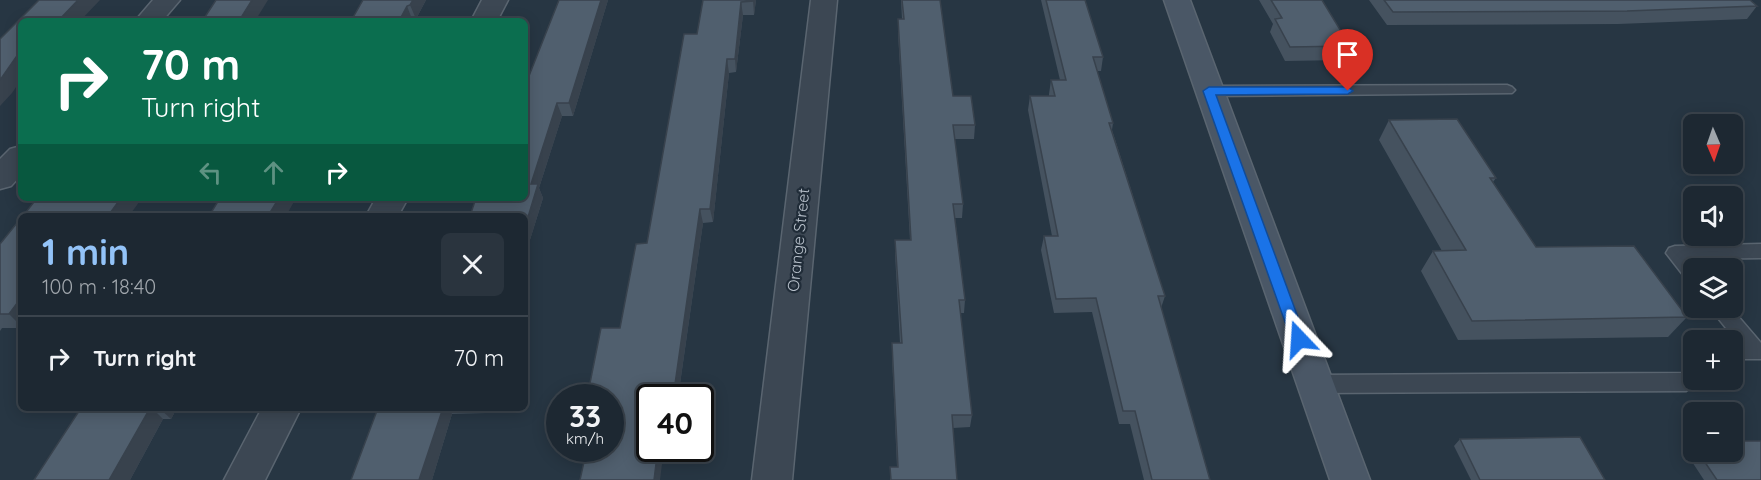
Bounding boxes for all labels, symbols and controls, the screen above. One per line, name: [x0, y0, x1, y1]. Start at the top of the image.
pin: [1322, 29, 1373, 91]
text: 70 m: [141, 38, 240, 91]
icon: arrive: [1331, 38, 1364, 71]
icon: right: [42, 42, 120, 120]
text: Turn right: [141, 90, 260, 124]
north arrow: [1683, 114, 1743, 174]
map controls: [1683, 114, 1743, 462]
icon: left: [194, 156, 227, 189]
icon: ahead: [257, 156, 290, 189]
icon: right: [320, 156, 353, 189]
button: sound: [1683, 186, 1743, 246]
street label: Orange Street: [783, 187, 813, 293]
text: 1 min: [42, 229, 129, 274]
button: close: [441, 233, 504, 296]
button: layers: [1683, 258, 1743, 318]
text: 100 m · 18:40: [42, 274, 156, 299]
position arrow: [1267, 307, 1331, 371]
button: +: [1683, 330, 1743, 390]
icon: right: [42, 342, 75, 375]
text: Turn right: [93, 344, 197, 372]
text: 70 m: [454, 344, 504, 372]
speed limit sign: 40: [636, 384, 714, 462]
text: 33: [569, 397, 601, 435]
button: −: [1683, 402, 1743, 462]
text: km/h: [566, 429, 604, 448]

